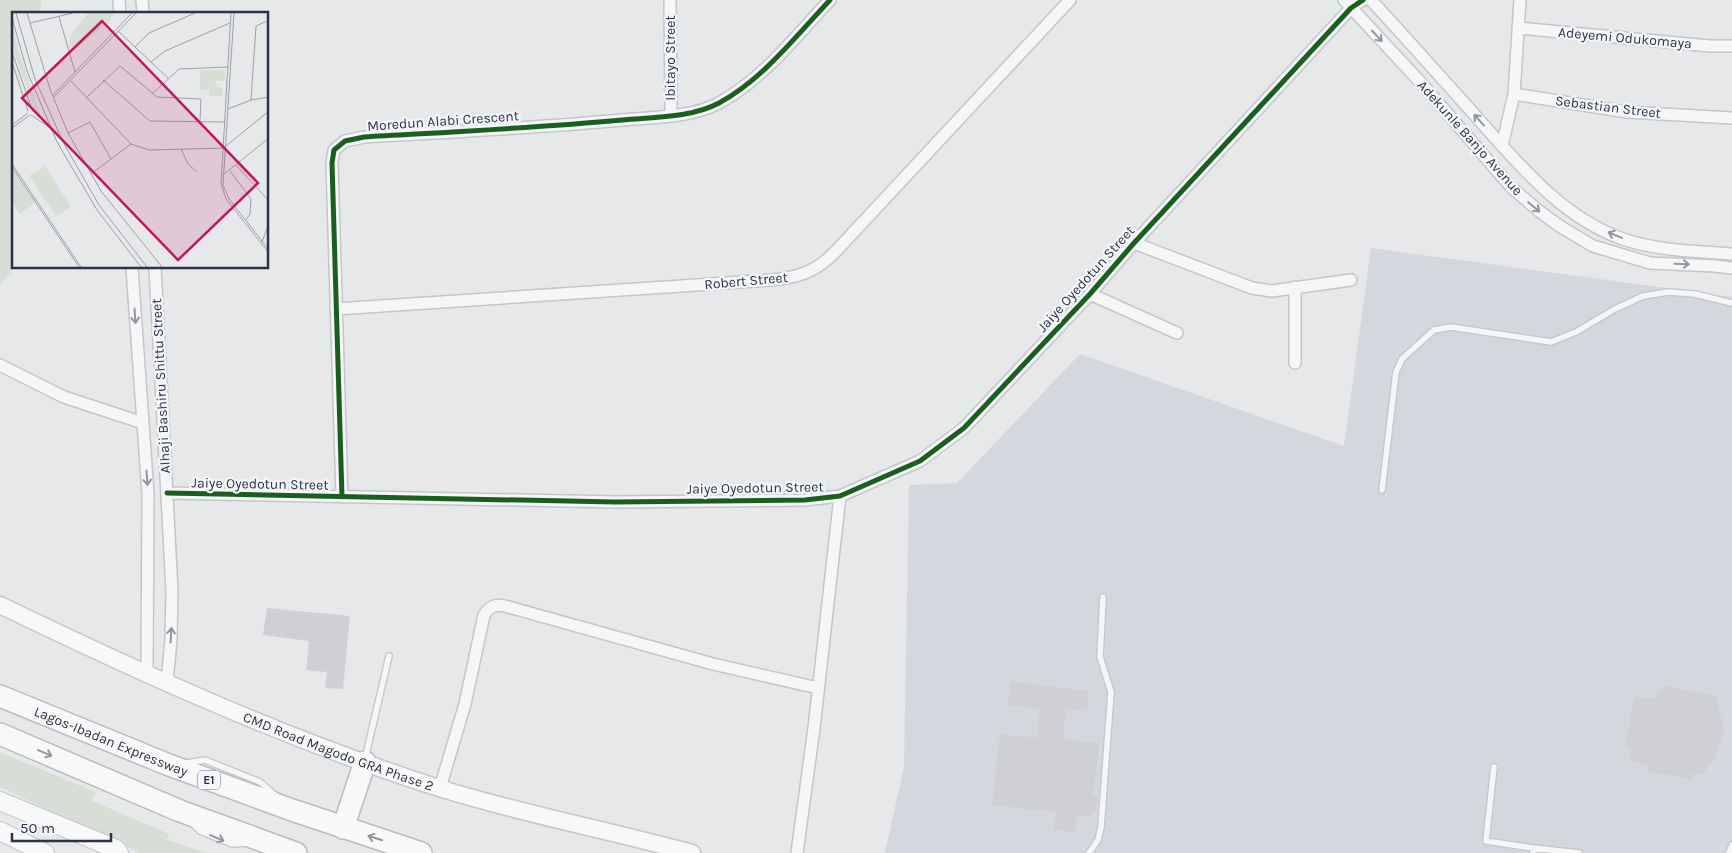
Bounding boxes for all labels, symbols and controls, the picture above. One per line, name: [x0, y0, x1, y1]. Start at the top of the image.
inset map: [12, 12, 269, 269]
street label: Ibitayo Street: [662, 15, 679, 101]
street label: Adeyemi Odukomaya: [1557, 24, 1693, 52]
one-way arrow: [1371, 29, 1383, 42]
street label: Adekunle Banjo Avenue: [1414, 77, 1526, 199]
street label: Sebastian Street: [1554, 92, 1662, 122]
street label: Moredun Alabi Crescent: [367, 107, 519, 135]
one-way arrow: [1473, 114, 1485, 127]
one-way arrow: [1527, 201, 1540, 212]
street label: Jaiye Oyedotun Street: [1034, 222, 1138, 336]
one-way arrow: [1608, 230, 1623, 239]
one-way arrow: [1674, 260, 1690, 269]
street label: Robert Street: [704, 269, 788, 293]
street label: Alhaji Bashiru Shittu Street: [148, 298, 174, 474]
one-way arrow: [130, 308, 140, 324]
one-way arrow: [142, 470, 152, 486]
street label: Jaiye Oyedotun Street: [191, 474, 329, 494]
street label: Jaiye Oyedotun Street: [686, 478, 824, 498]
one-way arrow: [167, 627, 176, 643]
street label: Lagos-Ibadan Expressway: [32, 702, 191, 780]
street label: CMD Road Magodo GRA Phase 2: [241, 708, 436, 794]
one-way arrow: [37, 749, 52, 759]
road number: E1: [198, 770, 220, 790]
scale bar: [12, 810, 111, 842]
text: 50 m: [20, 819, 55, 837]
one-way arrow: [367, 833, 383, 842]
one-way arrow: [209, 834, 224, 843]

